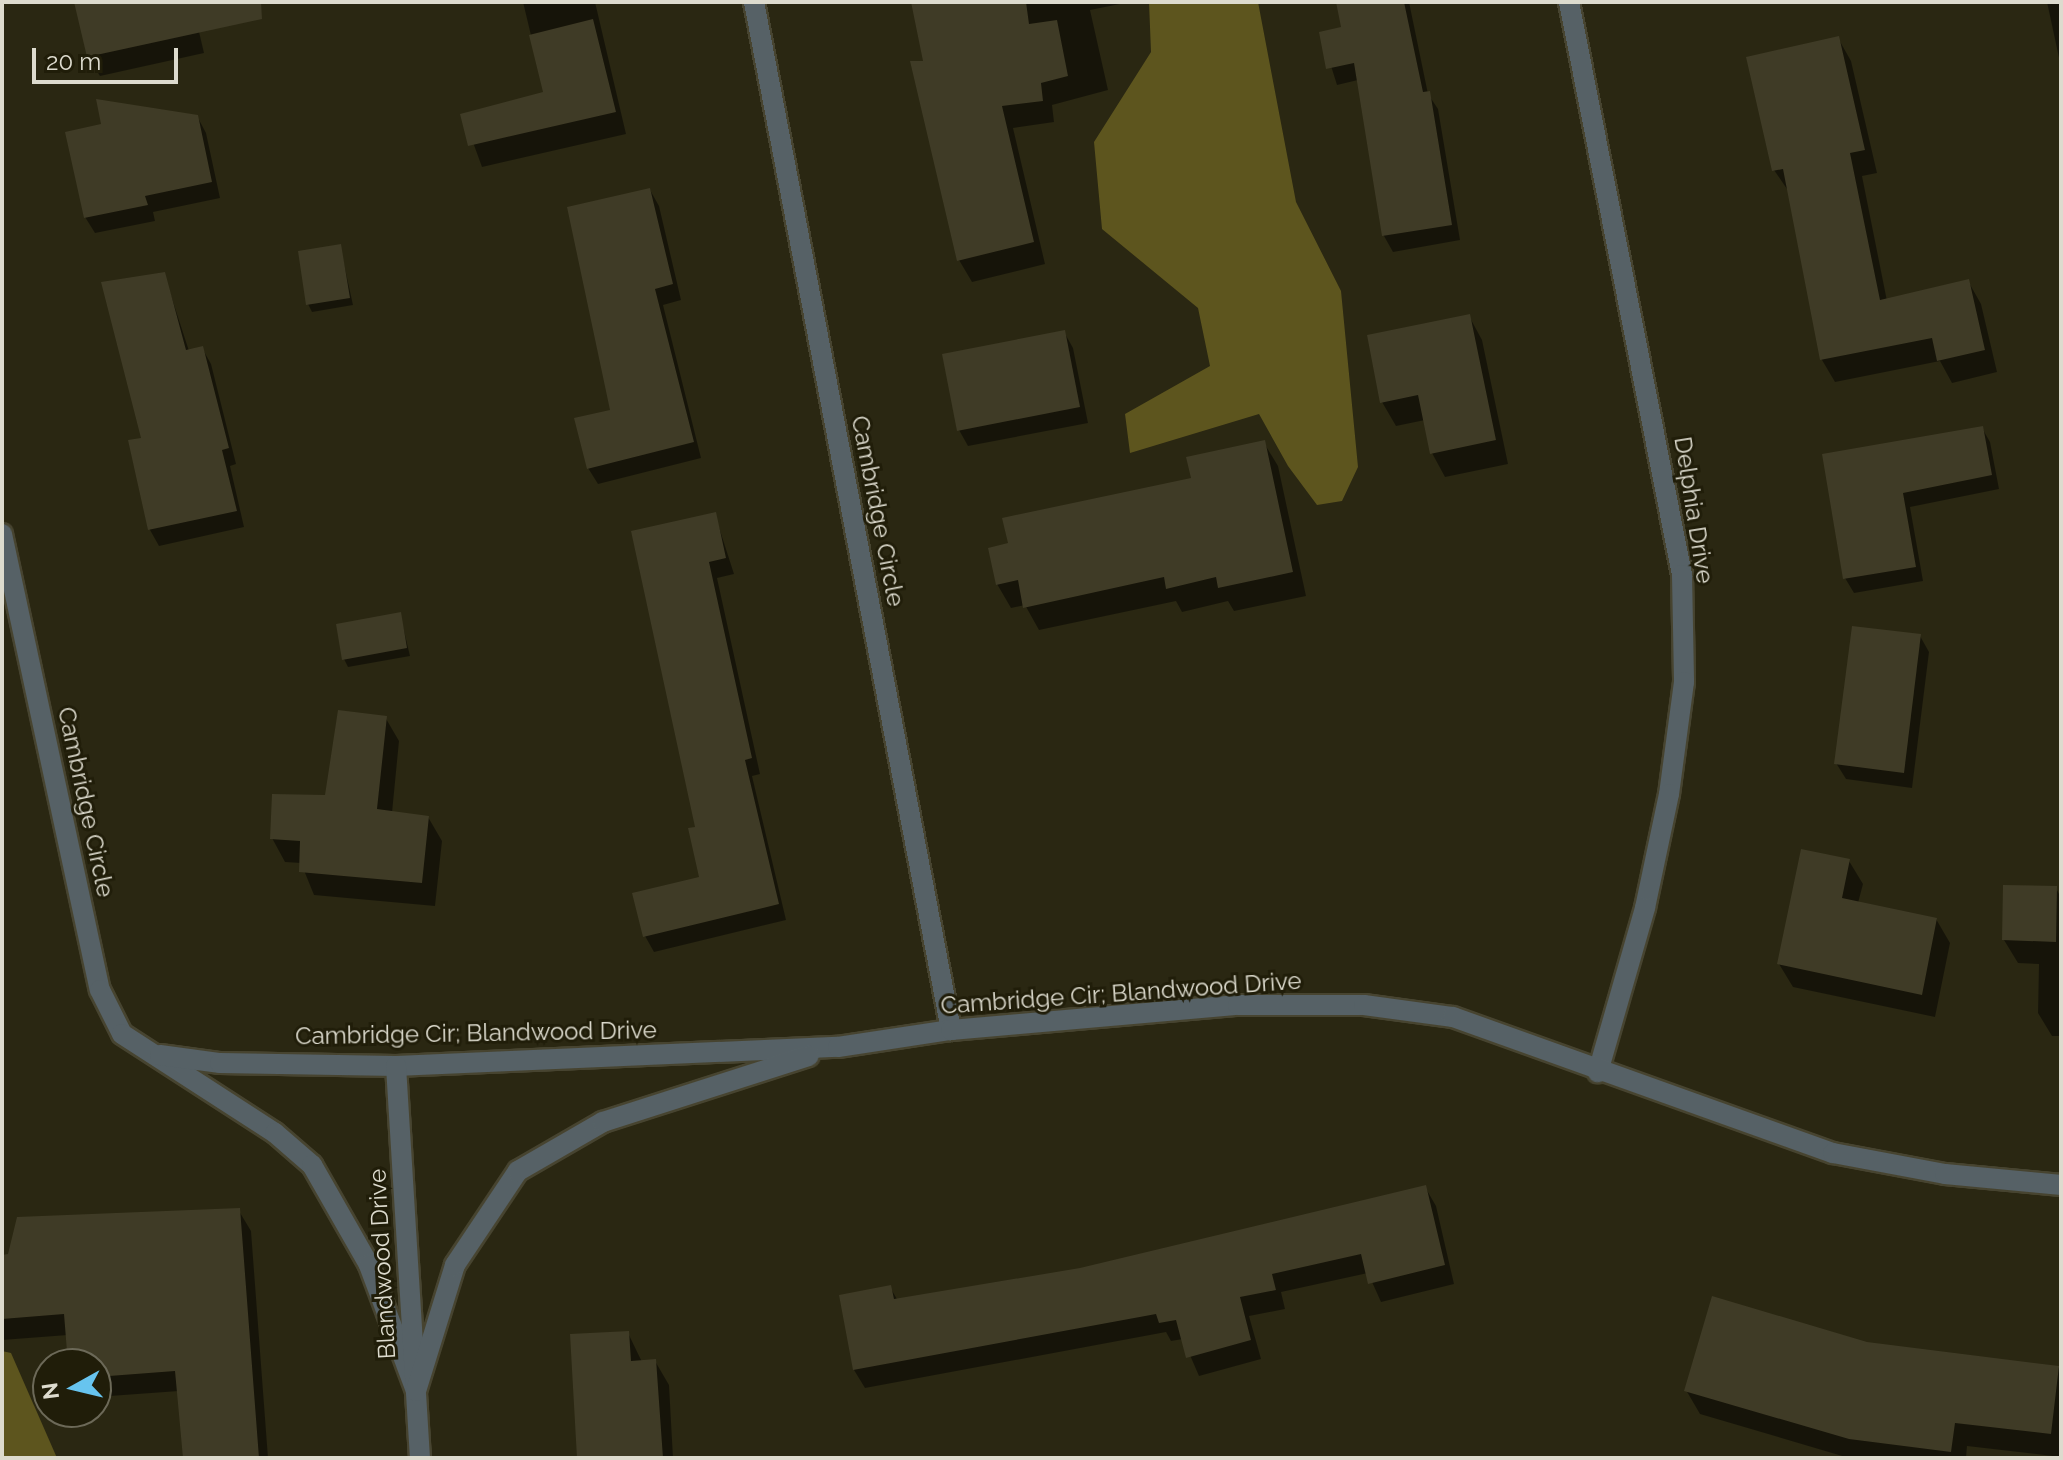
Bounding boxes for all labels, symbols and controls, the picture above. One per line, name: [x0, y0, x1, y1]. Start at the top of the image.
scale bar: [36, 32, 182, 82]
text: 20 m: [46, 47, 101, 76]
street label: Cambridge Circle: [845, 413, 911, 609]
street label: Delphia Drive: [1668, 435, 1720, 585]
street label: Cambridge Circle: [52, 704, 120, 900]
street label: Cambridge Cir; Blandwood Drive: [940, 966, 1302, 1020]
street label: Cambridge Cir; Blandwood Drive: [295, 1015, 657, 1051]
street label: Blandwood Drive: [363, 1168, 401, 1360]
north arrow: [32, 1348, 112, 1428]
text: N: [36, 1381, 64, 1401]

